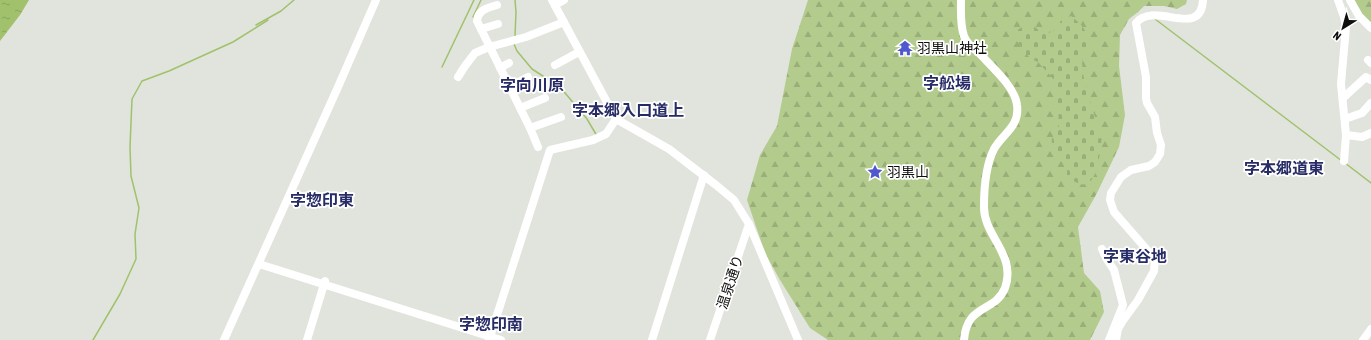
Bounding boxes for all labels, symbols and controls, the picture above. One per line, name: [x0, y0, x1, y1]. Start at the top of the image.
north arrow: [1323, 8, 1363, 48]
text: N: [1331, 29, 1343, 43]
temple icon: 羽黒山神社: [896, 39, 914, 57]
place label: 羽黒山神社: [917, 40, 987, 56]
district label: 字舩場: [923, 74, 971, 92]
district label: 字向川原: [500, 76, 564, 94]
district label: 字本郷入口道上: [572, 101, 684, 119]
district label: 字本郷道東: [1244, 159, 1324, 177]
place icon: 羽黒山: [866, 163, 884, 181]
place label: 羽黒山: [887, 164, 929, 180]
district label: 字惣印東: [290, 191, 354, 209]
district label: 字東谷地: [1103, 247, 1167, 265]
street label: 温泉通り: [714, 253, 746, 311]
district label: 字惣印南: [459, 315, 523, 333]

